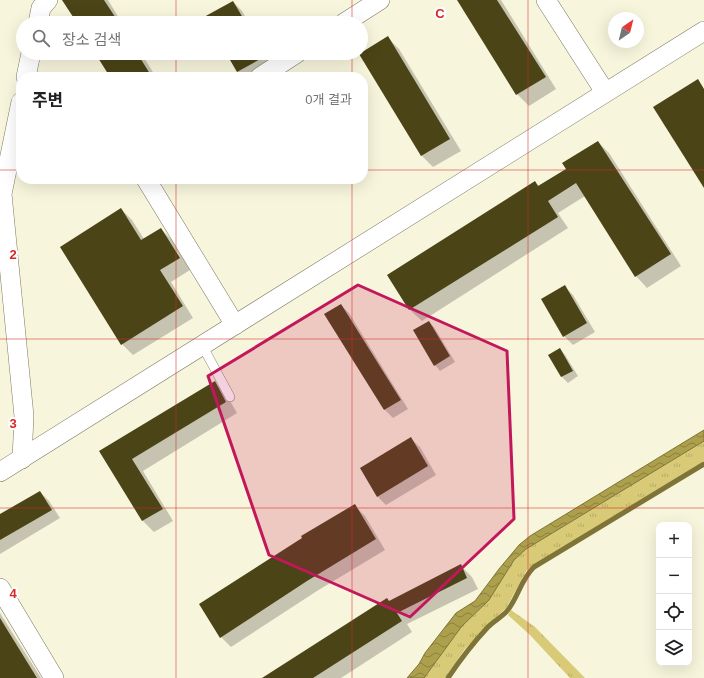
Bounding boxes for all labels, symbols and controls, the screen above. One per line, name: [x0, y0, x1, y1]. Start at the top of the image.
text: C: [435, 6, 445, 21]
north arrow: [608, 12, 644, 48]
search box: [16, 16, 368, 60]
icon: search: [30, 27, 52, 49]
text: 장소 검색: [62, 31, 121, 48]
text: 주변: [32, 91, 63, 110]
text: 0개 결과: [305, 92, 352, 107]
text: 2: [9, 247, 17, 262]
text: 3: [9, 416, 17, 431]
map controls: [656, 522, 692, 666]
button: +: [656, 522, 692, 558]
button: −: [656, 558, 692, 594]
text: 4: [9, 586, 17, 601]
button: locate: [656, 594, 692, 630]
button: layers: [656, 630, 692, 666]

